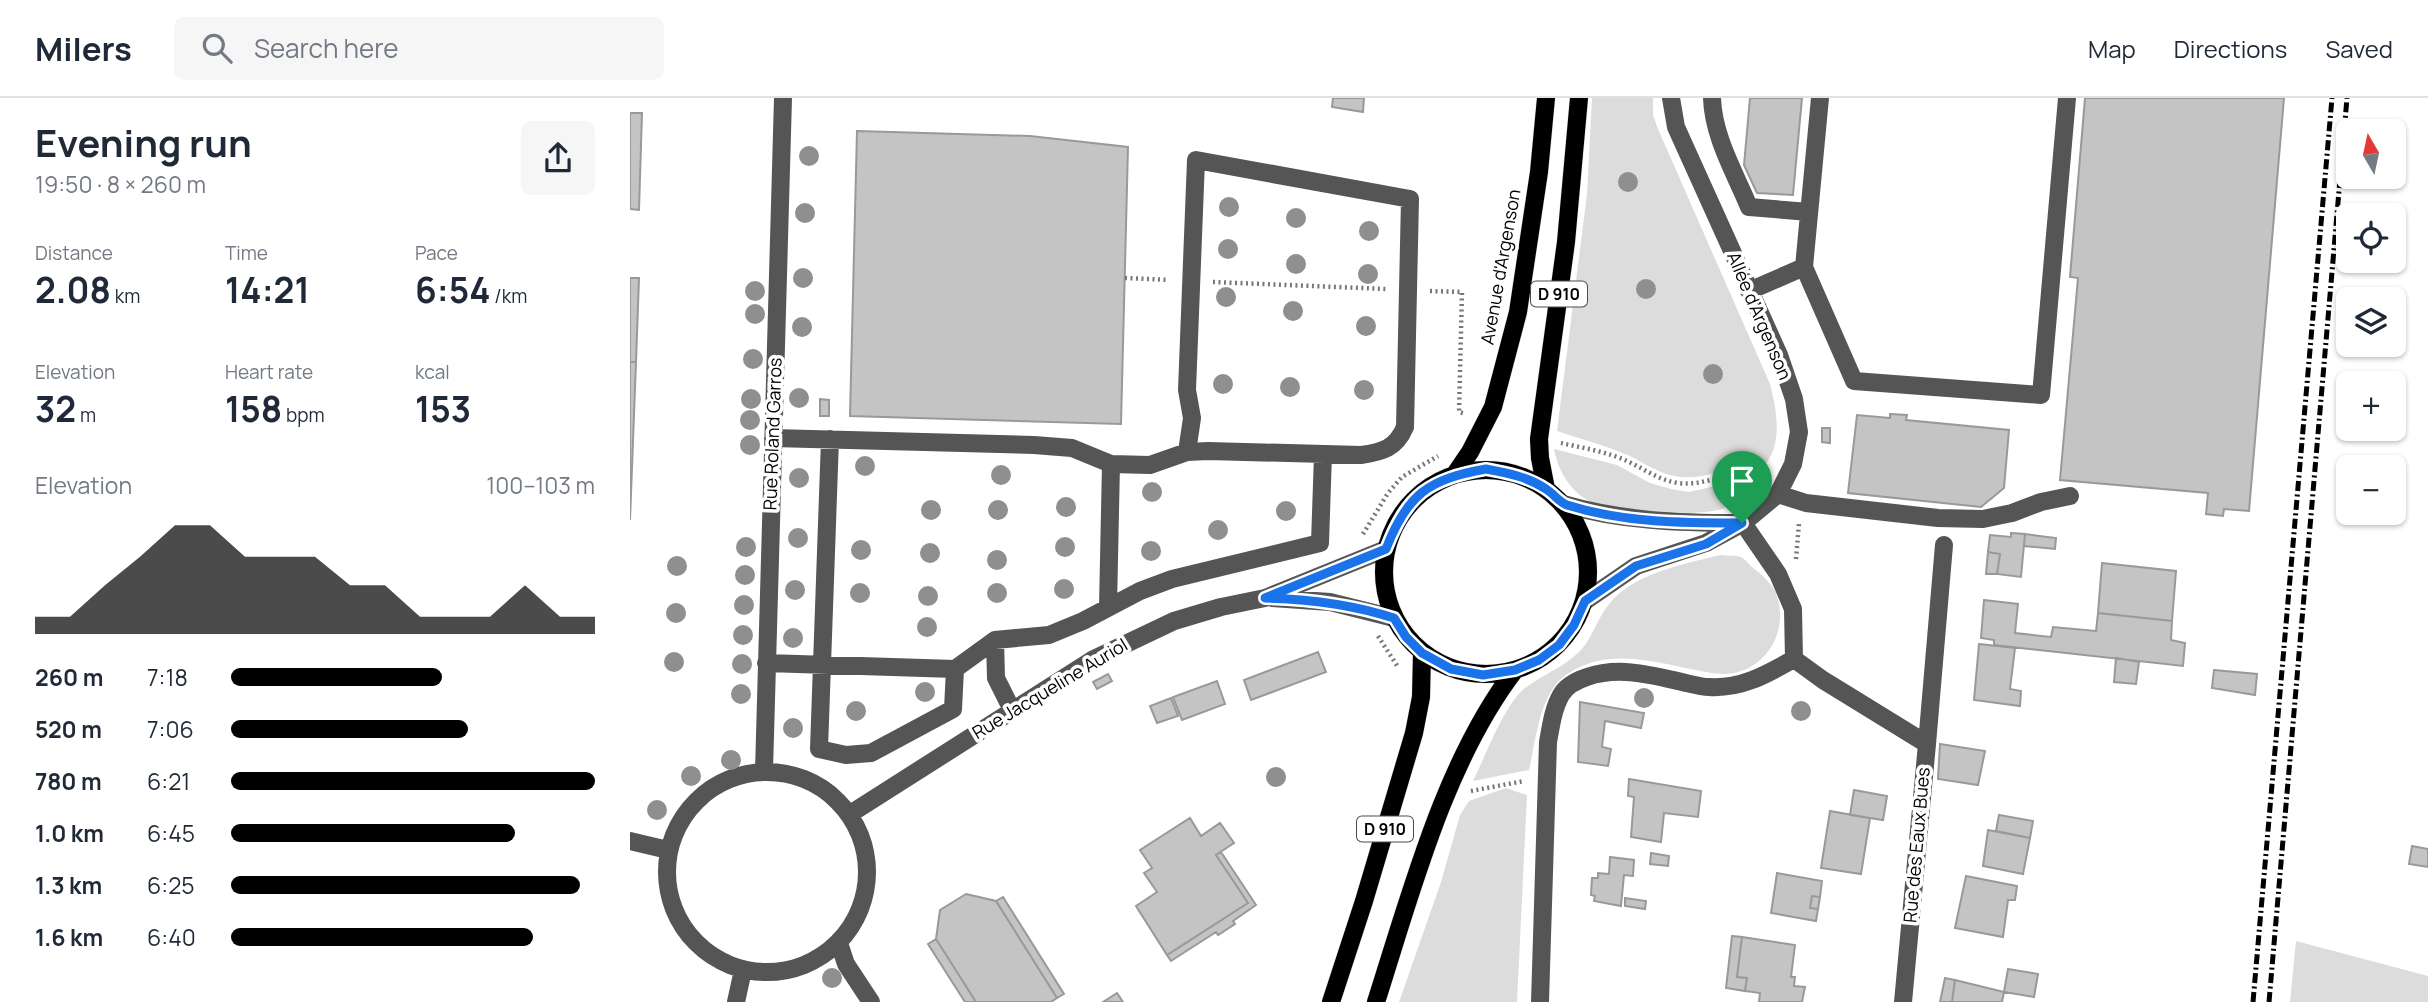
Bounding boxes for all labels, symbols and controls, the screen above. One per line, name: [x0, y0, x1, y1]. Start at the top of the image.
search box: [174, 17, 664, 80]
text: Milers: [35, 26, 132, 71]
icon: search: [198, 29, 236, 67]
text: Search here: [254, 30, 399, 66]
text: Map: [2088, 32, 2136, 65]
text: Directions: [2174, 32, 2287, 65]
text: Saved: [2325, 32, 2393, 65]
text: Evening run: [35, 116, 252, 168]
north arrow: [2336, 119, 2406, 189]
map controls: [2336, 119, 2406, 525]
button: share: [521, 121, 595, 195]
text: 19:50 · 8 × 260 m: [35, 168, 206, 200]
street label: Avenue d'Argenson: [1475, 187, 1526, 346]
button: locate: [2336, 203, 2406, 273]
text: Distance: [35, 240, 113, 266]
text: Time: [225, 240, 268, 266]
text: Pace: [415, 240, 458, 266]
street label: Allée d’Argenson: [1722, 248, 1798, 383]
text: 2.08: [35, 266, 111, 314]
text: 14:21: [225, 266, 310, 314]
text: 6:54: [415, 266, 491, 314]
road number: D 910: [1531, 282, 1587, 306]
text: km: [111, 283, 140, 309]
text: /km: [491, 283, 527, 309]
button: layers: [2336, 287, 2406, 357]
street label: Rue Roland Garros: [757, 357, 787, 511]
text: Elevation: [35, 359, 115, 385]
text: Heart rate: [225, 359, 313, 385]
text: kcal: [415, 359, 450, 385]
button: +: [2336, 371, 2406, 441]
text: 32: [35, 385, 76, 433]
text: 158: [225, 385, 282, 433]
text: 153: [415, 385, 471, 433]
text: m: [76, 402, 96, 428]
text: bpm: [282, 402, 325, 428]
pin: [1712, 451, 1772, 523]
button: −: [2336, 455, 2406, 525]
icon: arrive: [1723, 462, 1761, 500]
text: Elevation: [35, 469, 132, 501]
text: 100–103 m: [486, 469, 595, 501]
street label: Rue Jacqueline Auriol: [967, 632, 1132, 744]
text: 260 m: [35, 661, 103, 693]
text: 7:18: [147, 661, 188, 693]
text: 520 m: [35, 713, 102, 745]
text: 7:06: [147, 713, 194, 745]
text: 780 m: [35, 765, 102, 797]
text: 6:21: [147, 765, 190, 797]
street label: Rue des Eaux Bues: [1897, 766, 1935, 924]
road number: D 910: [1357, 816, 1413, 842]
text: 1.0 km: [35, 817, 104, 849]
text: 6:45: [147, 817, 195, 849]
text: 1.3 km: [35, 869, 102, 901]
text: 6:25: [147, 869, 195, 901]
text: 1.6 km: [35, 921, 103, 953]
text: 6:40: [147, 921, 196, 953]

